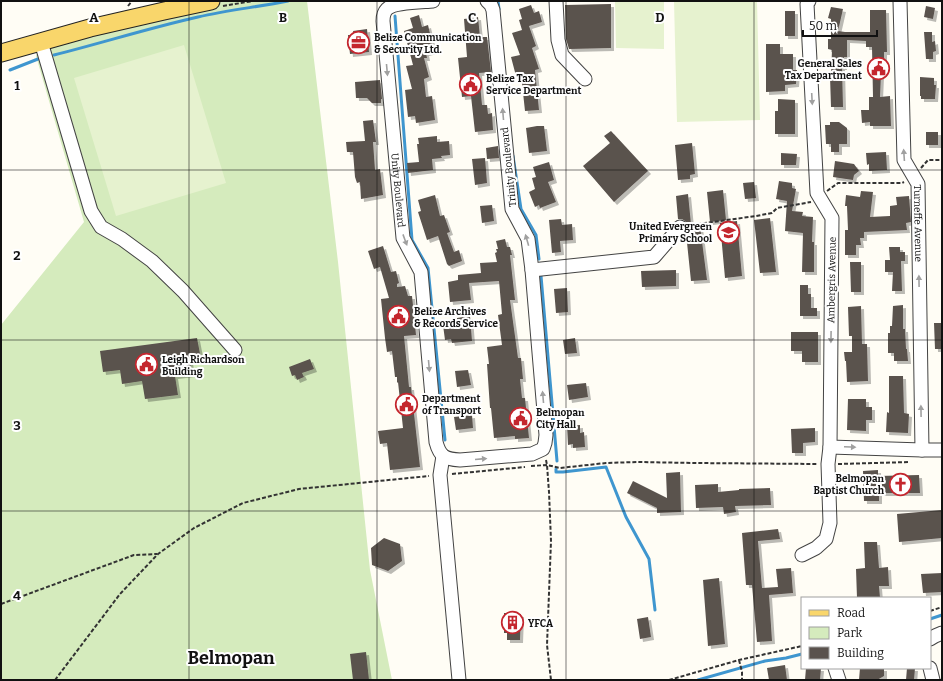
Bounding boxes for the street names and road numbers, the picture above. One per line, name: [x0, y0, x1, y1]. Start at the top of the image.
street label: Trinity Boulevard: [499, 126, 519, 207]
street label: Unity Boulevard: [388, 152, 407, 228]
street label: Turneffe Avenue: [911, 184, 924, 262]
street label: Ambergris Avenue: [825, 237, 839, 323]

